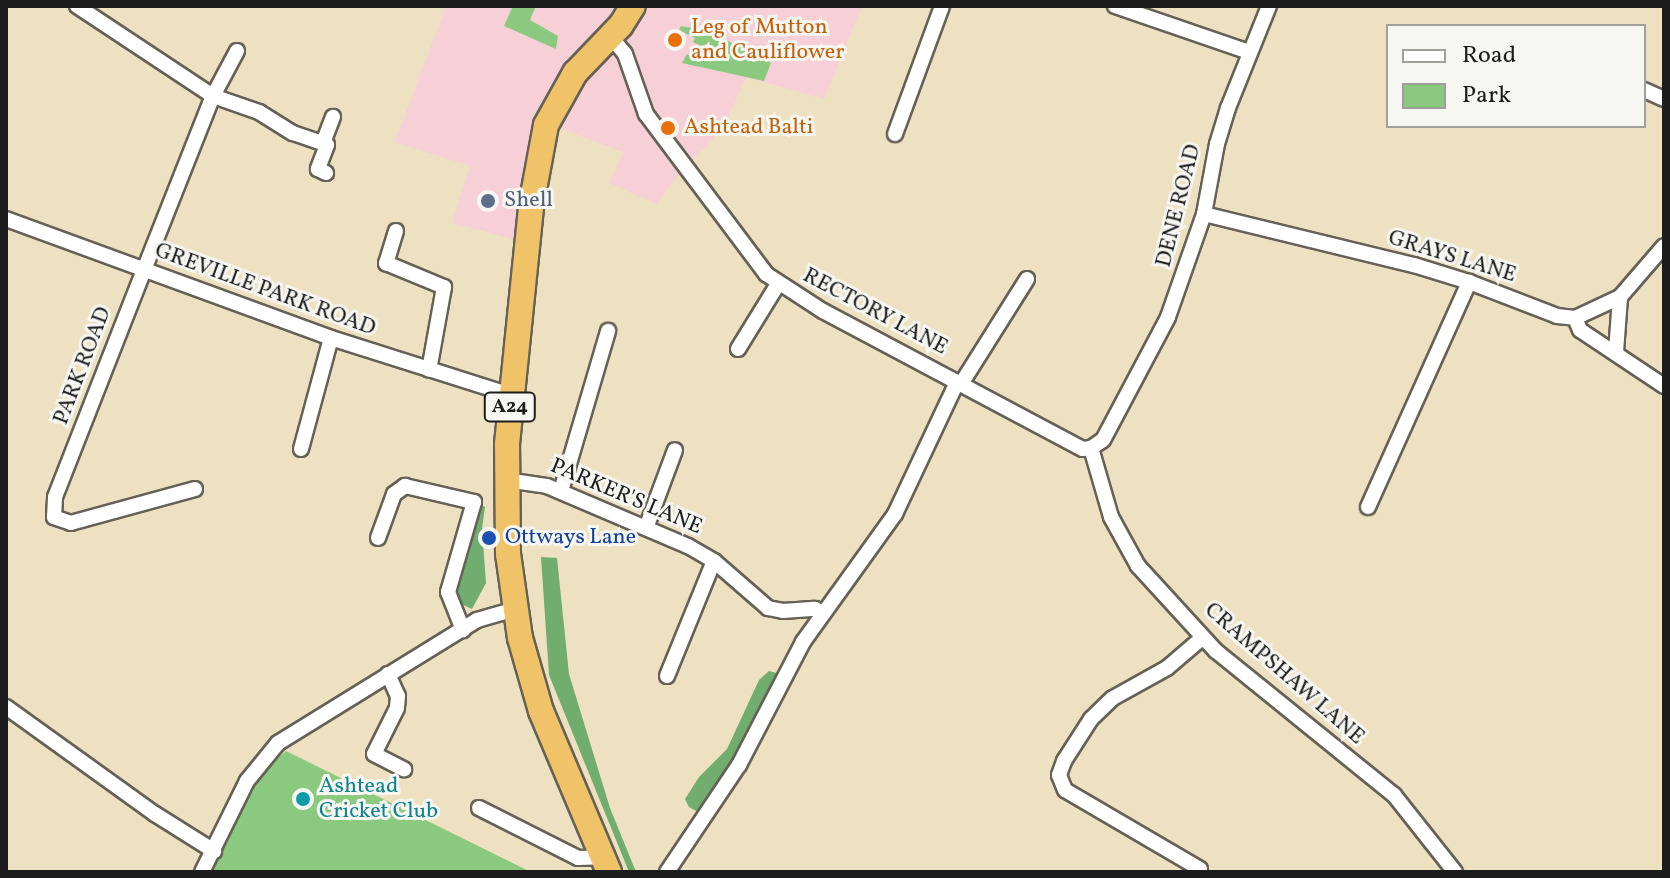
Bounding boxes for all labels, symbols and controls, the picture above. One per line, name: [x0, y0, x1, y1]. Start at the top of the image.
place label: Leg of Mutton and Cauliflower: [691, 14, 844, 66]
legend: [1386, 24, 1646, 128]
marker: Leg of Mutton and Cauliflower: [666, 31, 684, 49]
text: Road: [1462, 39, 1516, 73]
text: Park: [1462, 79, 1511, 113]
place label: Ashtead Balti: [684, 115, 813, 141]
marker: Ashtead Balti: [659, 119, 677, 137]
street label: DENE ROAD: [1151, 142, 1207, 270]
place label: Shell: [504, 188, 553, 214]
marker: Shell: [479, 192, 497, 210]
street label: GRAYS LANE: [1385, 225, 1519, 289]
street label: GREVILLE PARK ROAD: [151, 238, 379, 342]
street label: RECTORY LANE: [798, 263, 952, 361]
street label: PARK ROAD: [48, 303, 118, 429]
road number: A24: [482, 391, 538, 423]
street label: PARKER'S LANE: [546, 453, 706, 541]
place label: Ottways Lane: [505, 525, 636, 551]
marker: Ottways Lane: [480, 529, 498, 547]
street label: CRAMPSHAW LANE: [1198, 597, 1370, 751]
place label: Ashtead Cricket Club: [319, 773, 438, 824]
marker: Ashtead Cricket Club: [294, 790, 312, 808]

